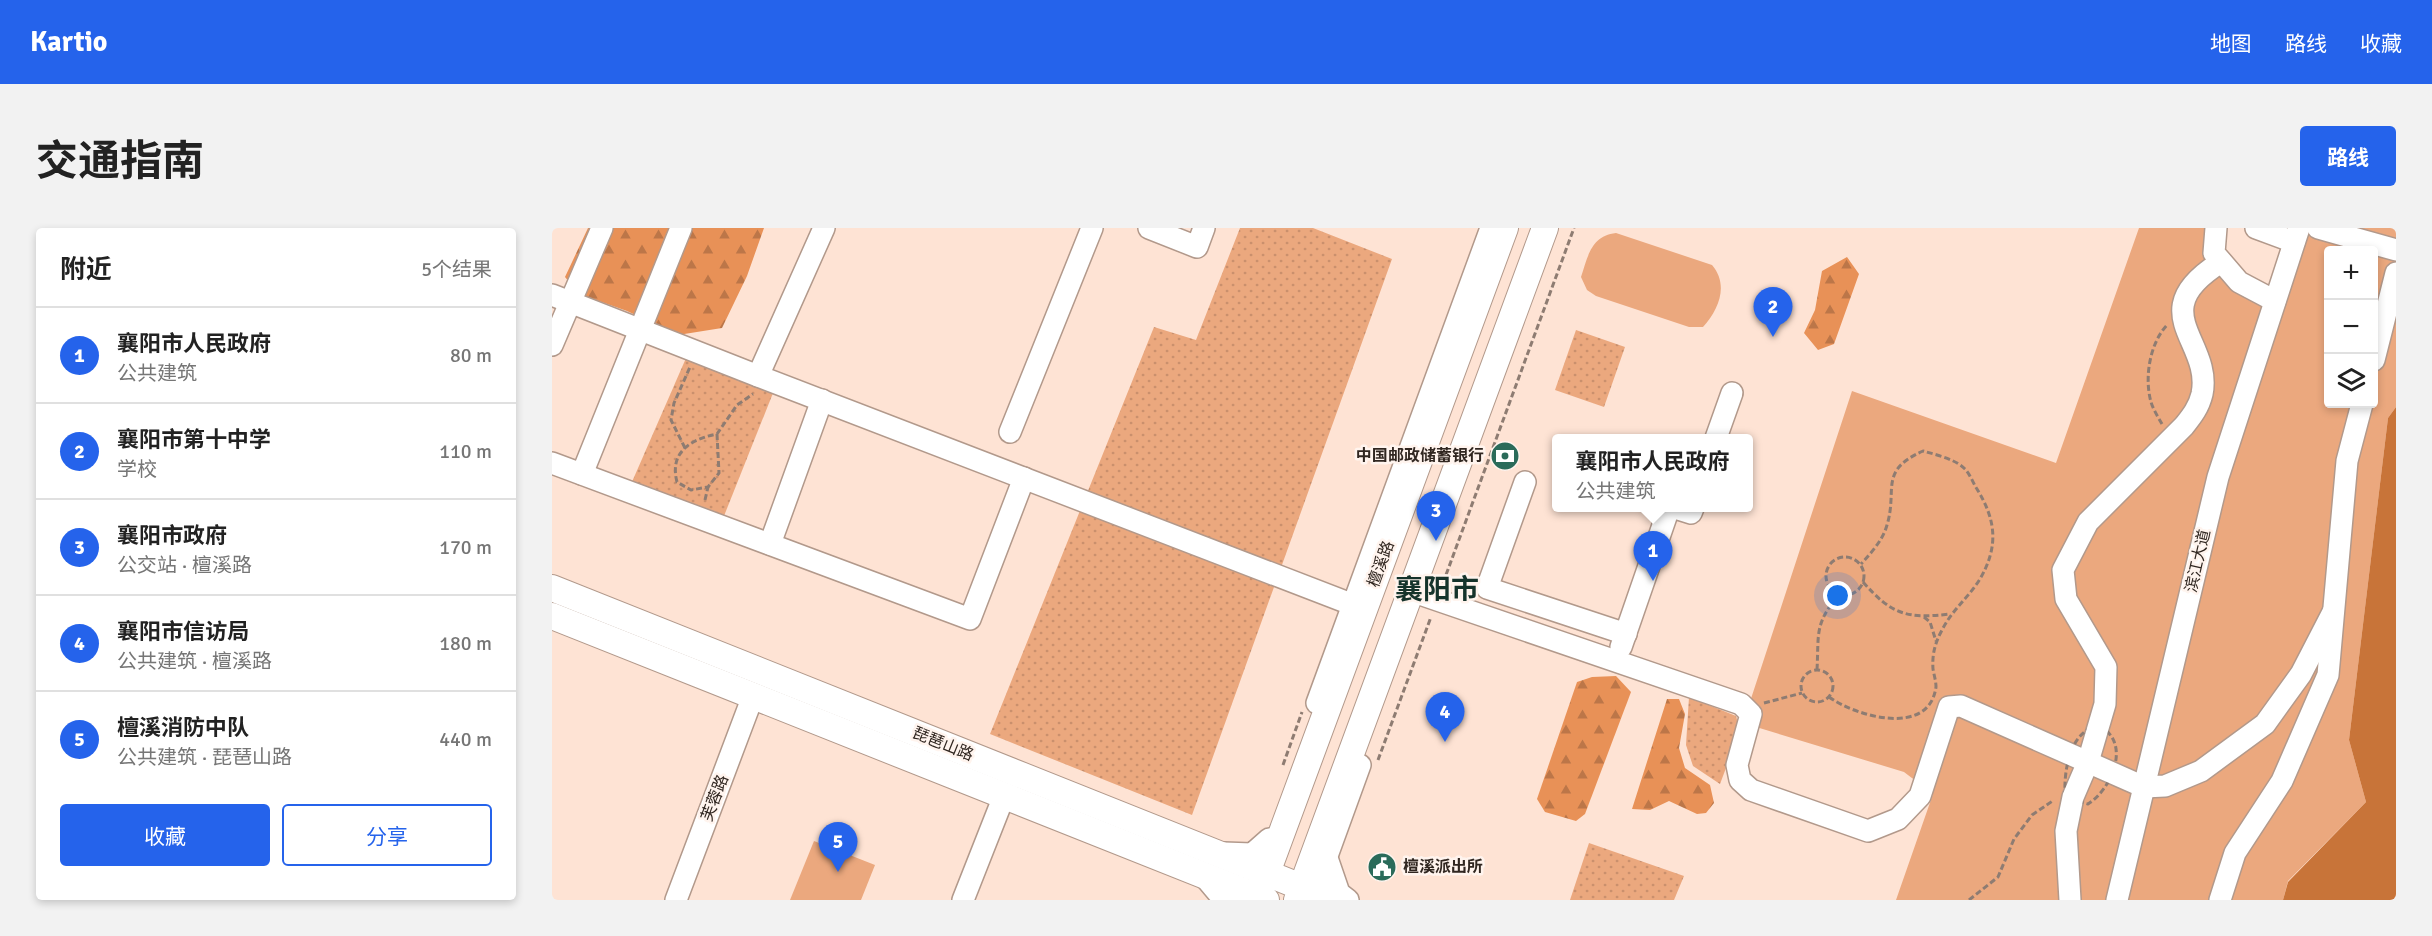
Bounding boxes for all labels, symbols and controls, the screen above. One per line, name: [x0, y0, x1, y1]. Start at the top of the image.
text: Kartio: [30, 25, 107, 59]
text: 地图: [2210, 31, 2252, 57]
text: 路线: [2285, 31, 2327, 57]
text: 收藏: [2360, 31, 2402, 57]
button: 路线: [2300, 126, 2396, 186]
text: 交通指南: [36, 136, 204, 187]
map controls: [2324, 246, 2378, 408]
button: +: [2324, 246, 2378, 300]
text: 附近: [60, 254, 112, 286]
text: 5个结果: [421, 257, 492, 282]
pin: 2: [1754, 288, 1792, 337]
button: −: [2324, 300, 2378, 354]
text: 襄阳市人民政府: [117, 330, 271, 357]
text: 1: [74, 343, 85, 368]
text: 80 m: [450, 343, 492, 368]
button: layers: [2324, 354, 2378, 408]
text: 公共建筑: [117, 361, 197, 386]
text: 襄阳市第十中学: [117, 426, 271, 453]
popup: [1552, 434, 1753, 512]
text: 2: [74, 439, 85, 464]
text: 110 m: [439, 439, 492, 464]
bank icon: 中国邮政储蓄银行: [1489, 440, 1521, 472]
place label: 中国邮政储蓄银行: [1356, 446, 1484, 466]
text: 襄阳市人民政府: [1575, 448, 1730, 475]
text: 学校: [117, 457, 157, 482]
text: 公共建筑: [1575, 479, 1655, 504]
pin: 3: [1416, 492, 1456, 541]
text: 襄阳市政府: [117, 522, 227, 549]
street label: 滨江大道: [2181, 528, 2215, 594]
pin: 1: [1634, 532, 1672, 581]
text: 3: [74, 535, 85, 560]
text: 170 m: [439, 535, 492, 560]
street label: 檀溪路: [1363, 538, 1399, 590]
text: 公交站 · 檀溪路: [117, 553, 252, 578]
district label: 襄阳市: [1395, 573, 1479, 607]
your location: [1823, 581, 1852, 610]
text: 襄阳市信访局: [117, 618, 249, 645]
text: 4: [74, 631, 85, 656]
text: 180 m: [439, 631, 492, 656]
text: 公共建筑 · 檀溪路: [117, 649, 272, 674]
pin: 4: [1426, 692, 1464, 742]
text: 檀溪消防中队: [117, 714, 249, 741]
street label: 琵琶山路: [910, 723, 976, 765]
text: 5: [74, 727, 85, 752]
text: 440 m: [439, 727, 492, 752]
text: 公共建筑 · 琵琶山路: [117, 745, 292, 770]
street label: 芙蓉路: [697, 772, 733, 824]
button: 收藏: [60, 804, 270, 866]
button: 分享: [282, 804, 492, 866]
pin: 5: [818, 822, 858, 872]
public building icon: 檀溪派出所: [1366, 851, 1398, 883]
place label: 檀溪派出所: [1403, 857, 1483, 877]

